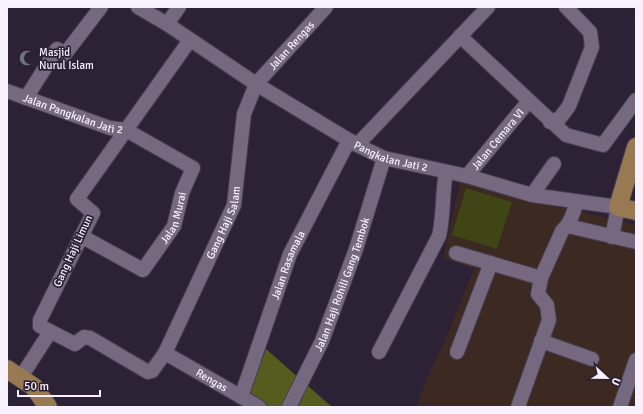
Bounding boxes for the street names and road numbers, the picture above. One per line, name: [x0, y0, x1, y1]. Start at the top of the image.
street label: Jalan Rengas: [266, 18, 317, 72]
street label: Jalan Pangkalan Jati 2: [21, 91, 124, 136]
street label: Jalan Cemara VI: [469, 106, 527, 172]
street label: Pangkalan Jati 2: [352, 138, 429, 174]
street label: Gang Haji Salam: [203, 185, 243, 261]
street label: Jalan Murai: [157, 190, 189, 246]
street label: Gang Haji Limun: [51, 213, 95, 289]
street label: Jalan Haji Rohili Gang Tembok: [311, 215, 372, 353]
street label: Jalan Rasamala: [268, 228, 308, 301]
street label: Rengas: [194, 366, 230, 394]

